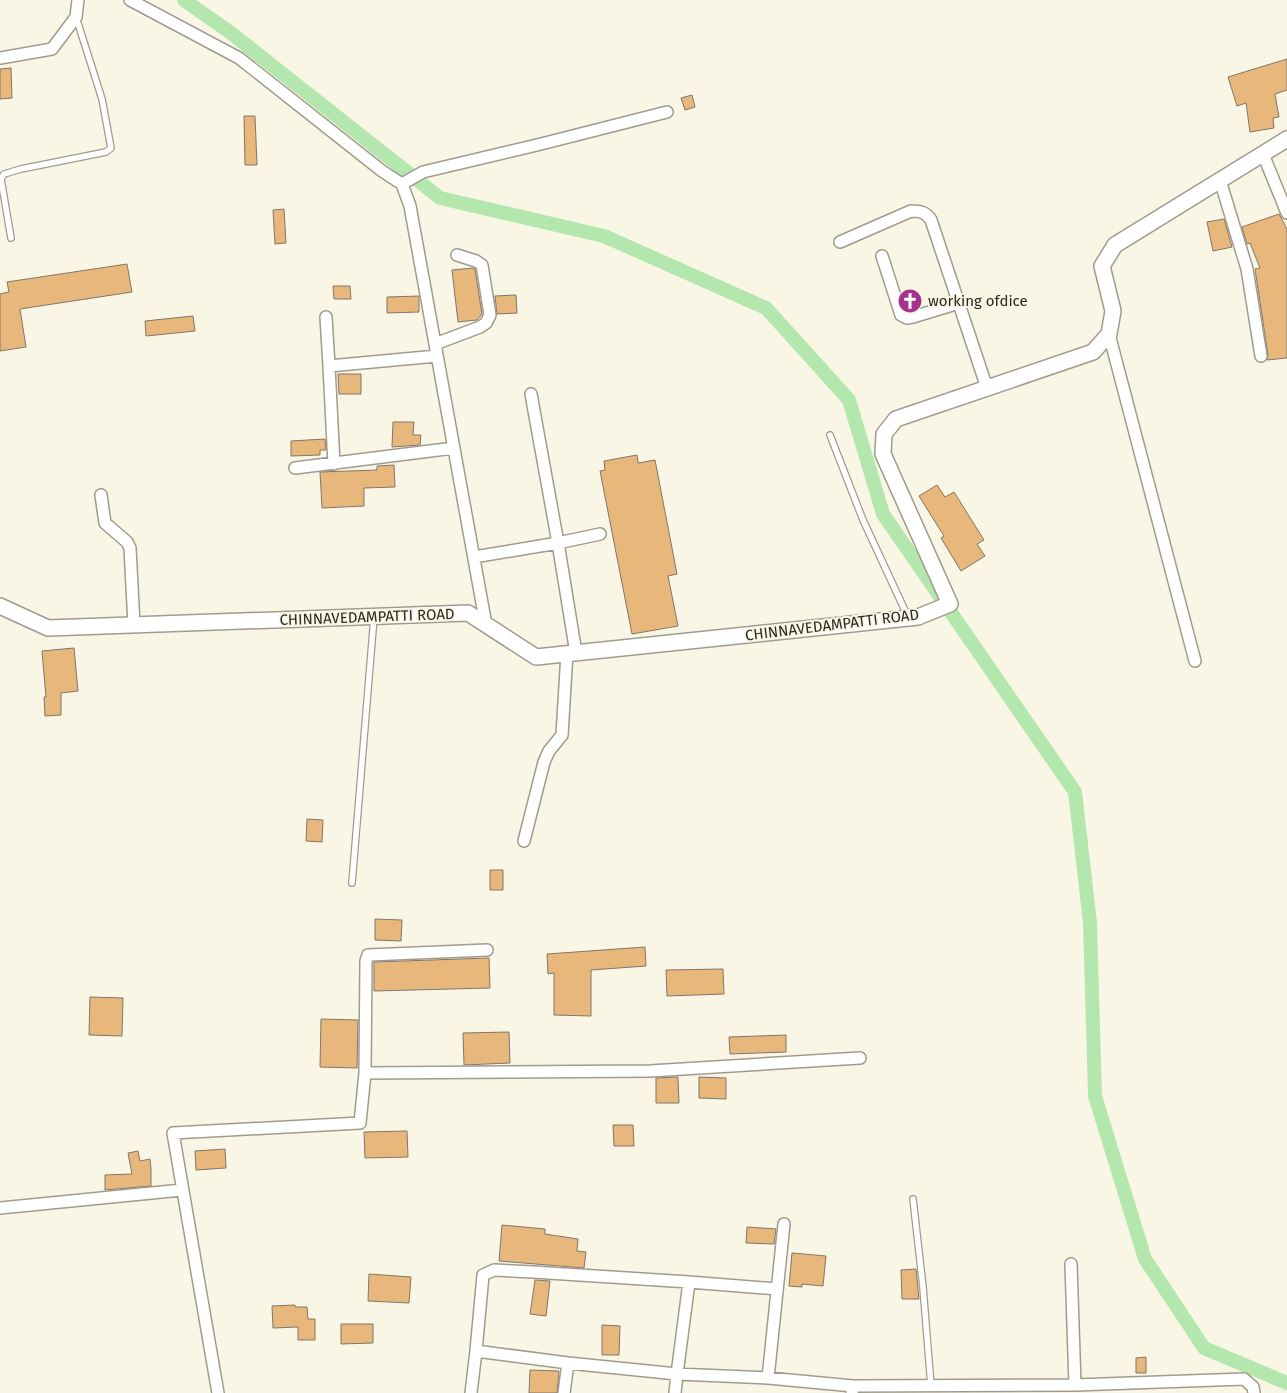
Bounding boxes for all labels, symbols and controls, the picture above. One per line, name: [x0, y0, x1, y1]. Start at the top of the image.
church icon: working ofdice: [897, 288, 923, 314]
place label: working ofdice: [928, 292, 1028, 310]
street label: CHINNAVEDAMPATTI ROAD: [279, 605, 455, 629]
street label: CHINNAVEDAMPATTI ROAD: [744, 605, 920, 645]

